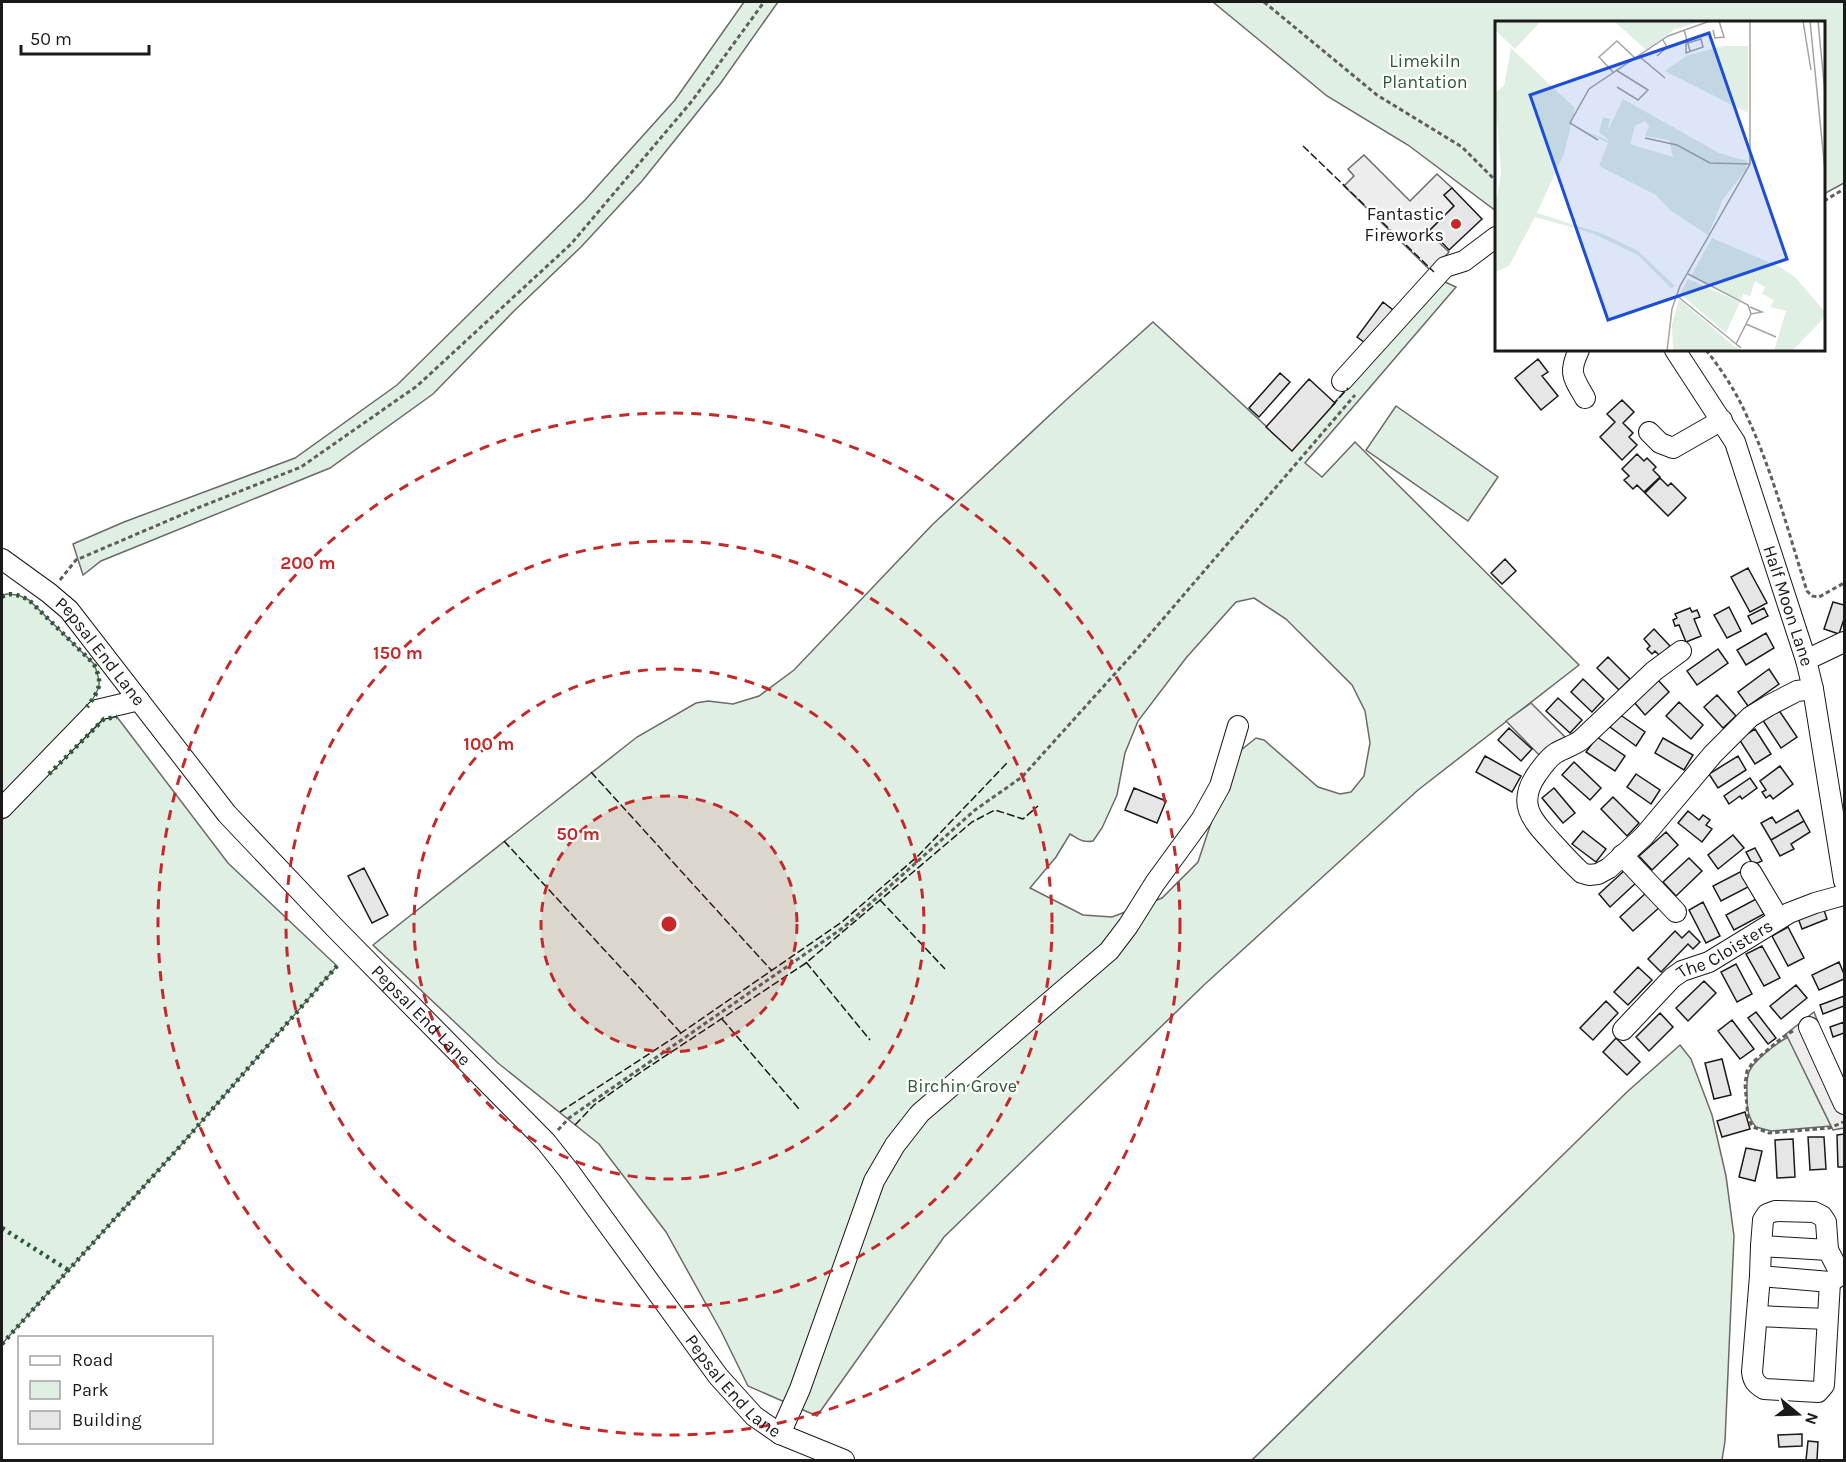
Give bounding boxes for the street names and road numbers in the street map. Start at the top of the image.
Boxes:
street label: Half Moon Lane [1758,542,1818,668]
street label: Pepsal End Lane [51,592,150,710]
street label: The Cloisters [1672,914,1777,983]
street label: Pepsal End Lane [367,960,476,1070]
street label: Pepsal End Lane [680,1330,785,1442]

